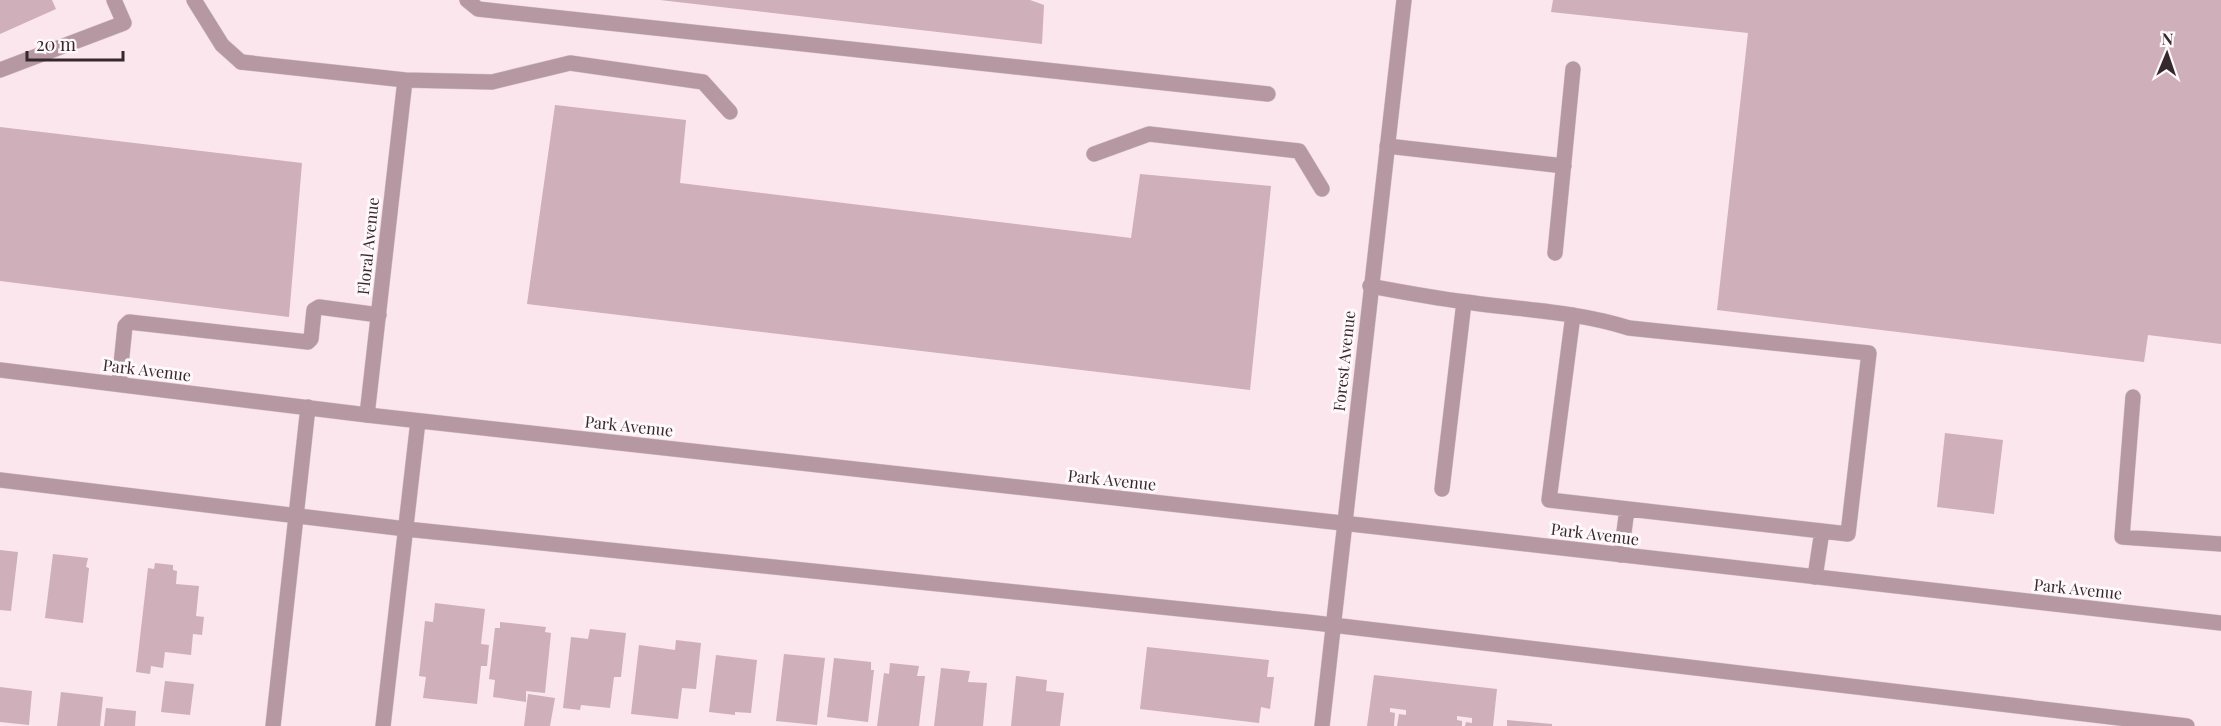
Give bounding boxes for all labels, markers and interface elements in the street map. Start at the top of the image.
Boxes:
scale bar [27,24,123,62]
north arrow [2137,24,2197,84]
text: N [2161,28,2174,49]
text: 20 m [36,32,76,56]
street label: Floral Avenue [352,196,383,296]
street label: Forest Avenue [1328,310,1359,412]
street label: Park Avenue [102,354,192,385]
street label: Park Avenue [584,410,674,441]
street label: Park Avenue [1067,464,1157,495]
street label: Park Avenue [1550,518,1640,549]
street label: Park Avenue [2033,573,2123,604]

